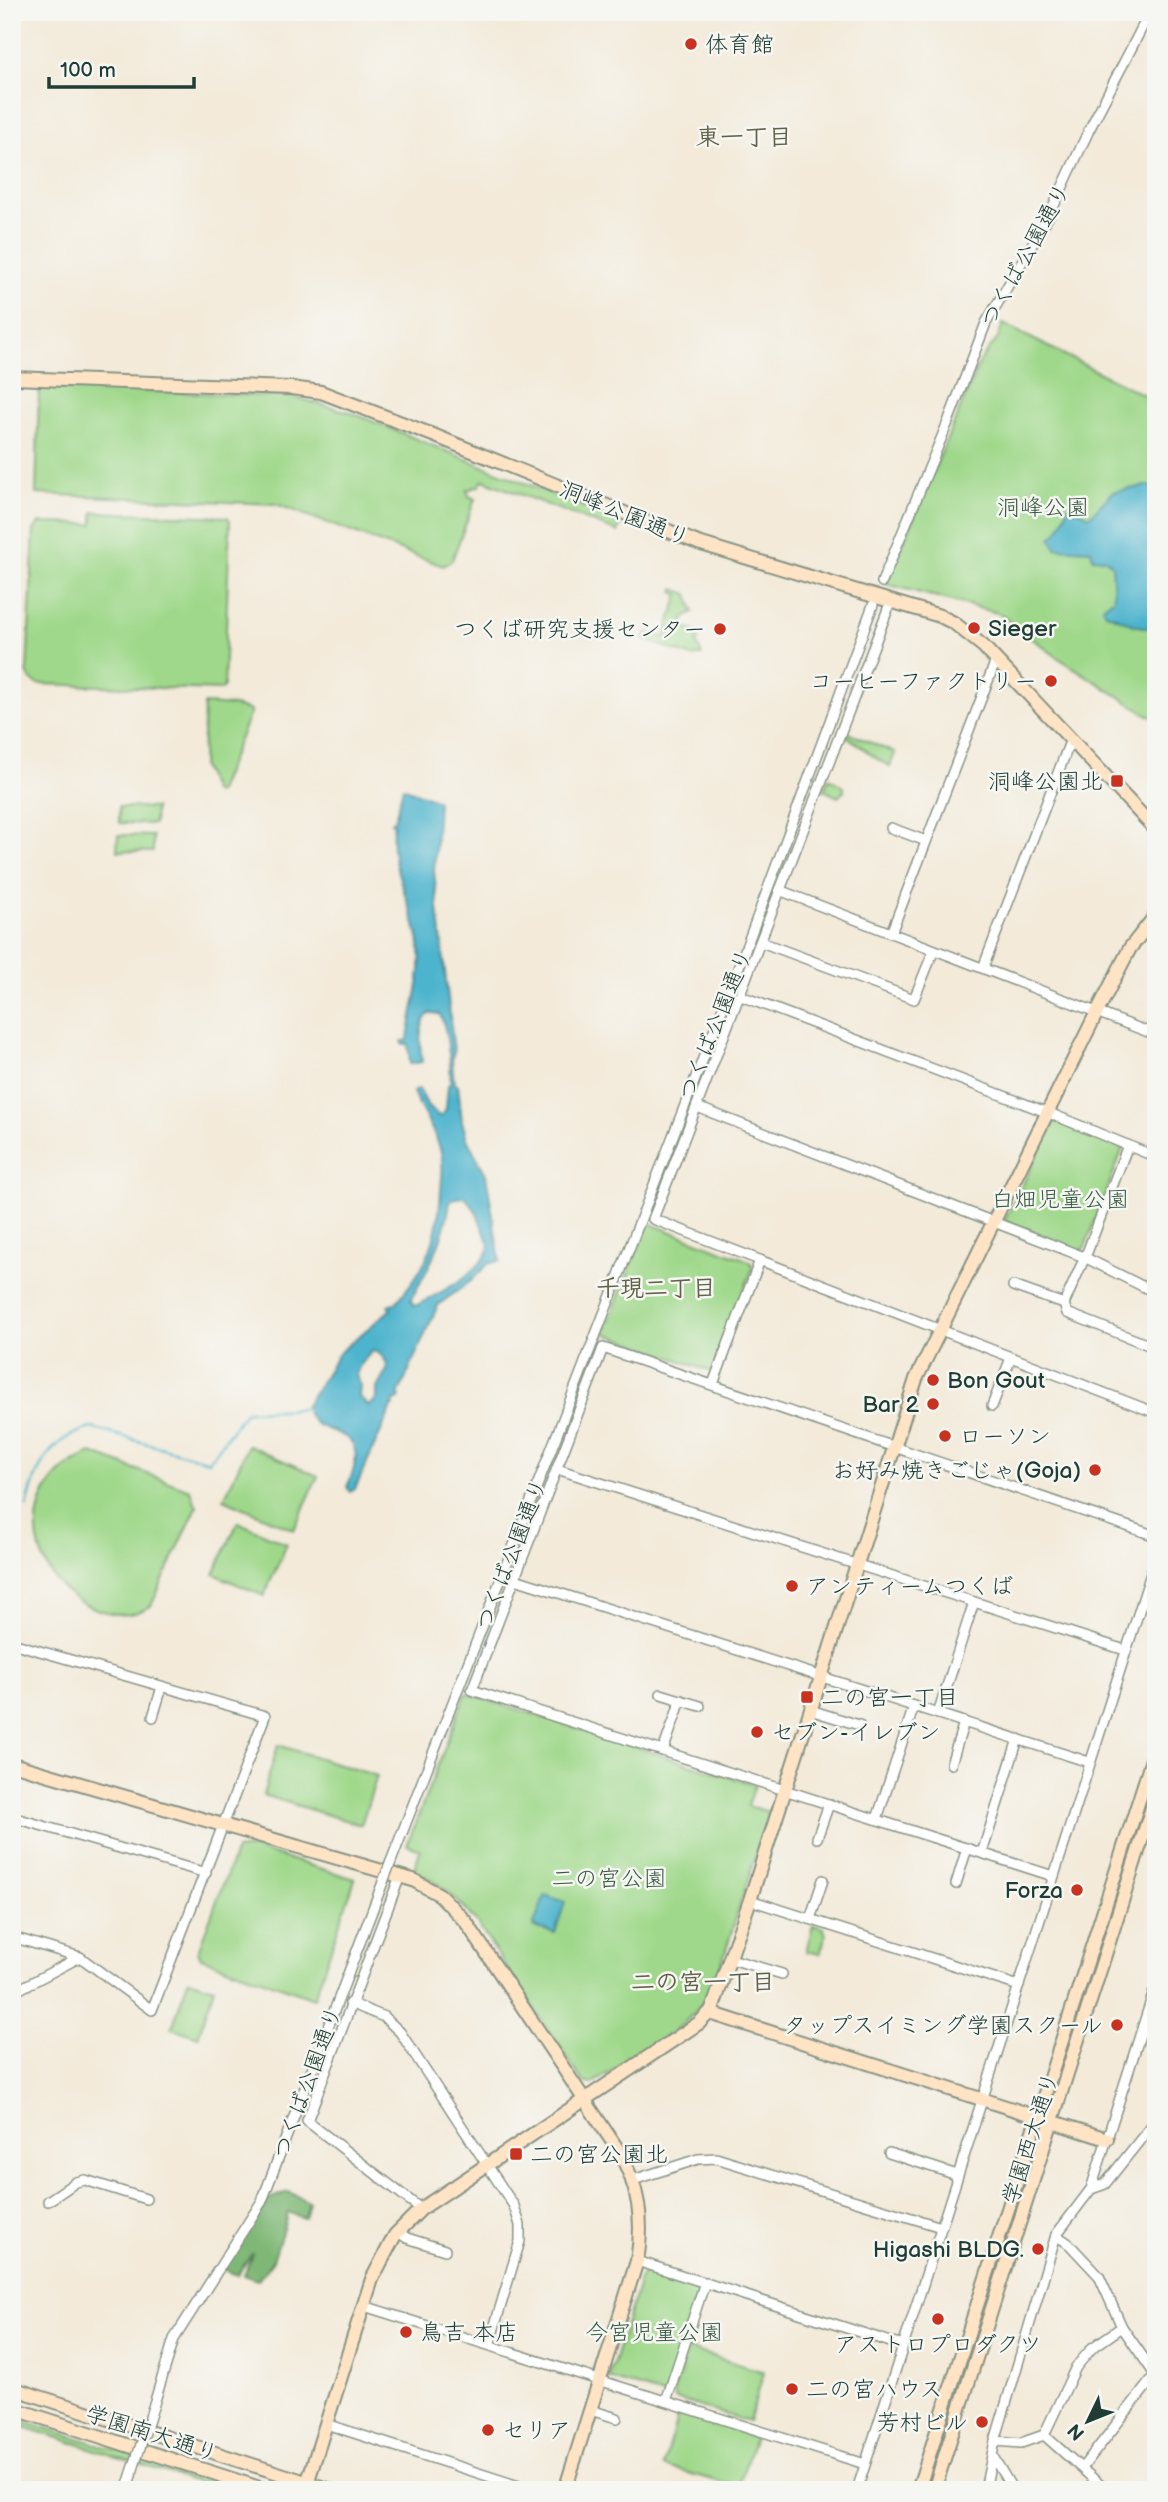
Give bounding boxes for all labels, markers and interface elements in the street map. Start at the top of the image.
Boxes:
place label: 体育館 [705,31,774,59]
marker: 体育館 [683,36,699,52]
scale bar [49,46,194,90]
text: 100 m [60,58,116,83]
district label: 東一丁目 [696,123,792,152]
street label: つくば公園通り [975,178,1077,333]
street label: 洞峰公園通り [555,475,694,553]
park label: 洞峰公園 [997,494,1089,522]
place label: Sieger [988,615,1057,643]
place label: つくば研究支援センター [454,616,706,644]
marker: Sieger [966,620,982,636]
marker: つくば研究支援センター [712,621,728,637]
place label: コーヒーファクトリー [809,668,1037,696]
marker: コーヒーファクトリー [1043,673,1059,689]
place label: 洞峰公園北 [988,768,1103,796]
marker: 洞峰公園北 [1109,773,1125,789]
street label: つくば公園通り [673,944,759,1104]
park label: 白畑児童公園 [991,1186,1129,1214]
district label: 千現二丁目 [596,1274,716,1303]
place label: Bon Gout [947,1367,1045,1395]
marker: Bon Gout [925,1372,941,1388]
place label: Bar 2 [862,1391,919,1419]
marker: Bar 2 [925,1396,941,1412]
place label: ローソン [959,1423,1051,1451]
marker: ローソン [937,1428,953,1444]
place label: お好み焼きごじゃ(Goja) [832,1457,1081,1485]
marker: お好み焼きごじゃ(Goja) [1087,1462,1103,1478]
street label: つくば公園通り [470,1474,554,1635]
place label: アンティームつくば [806,1573,1013,1601]
marker: アンティームつくば [784,1578,800,1594]
place label: 二の宮一丁目 [821,1684,959,1712]
marker: 二の宮一丁目 [799,1689,815,1705]
place label: セブン-イレブン [771,1719,940,1747]
marker: セブン-イレブン [749,1724,765,1740]
park label: 二の宮公園 [552,1865,667,1893]
place label: Forza [1004,1877,1063,1905]
marker: Forza [1069,1882,1085,1898]
district label: 二の宮一丁目 [631,1968,775,1997]
street label: つくば公園通り [267,2002,349,2163]
place label: タップスイミング学園スクール [783,2012,1103,2040]
marker: タップスイミング学園スクール [1109,2017,1125,2033]
street label: 学園西大通り [996,2068,1066,2208]
place label: 二の宮公園北 [530,2141,668,2169]
marker: 二の宮公園北 [508,2146,524,2162]
place label: Higashi BLDG. [873,2236,1024,2264]
marker: Higashi BLDG. [1030,2241,1046,2257]
marker: アストロプロダクツ [930,2311,946,2327]
place label: 鳥吉 本店 [420,2319,518,2347]
park label: 今宮児童公園 [585,2319,723,2347]
marker: 鳥吉 本店 [398,2324,414,2340]
place label: アストロプロダクツ [834,2331,1042,2359]
place label: 二の宮ハウス [806,2376,943,2404]
marker: 二の宮ハウス [784,2381,800,2397]
north arrow [1052,2386,1122,2456]
street label: 学園南大通り [82,2399,222,2469]
place label: 芳村ビル [876,2409,968,2437]
marker: 芳村ビル [974,2414,990,2430]
place label: セリア [502,2417,571,2445]
text: N [1063,2419,1090,2445]
marker: セリア [480,2422,496,2438]

